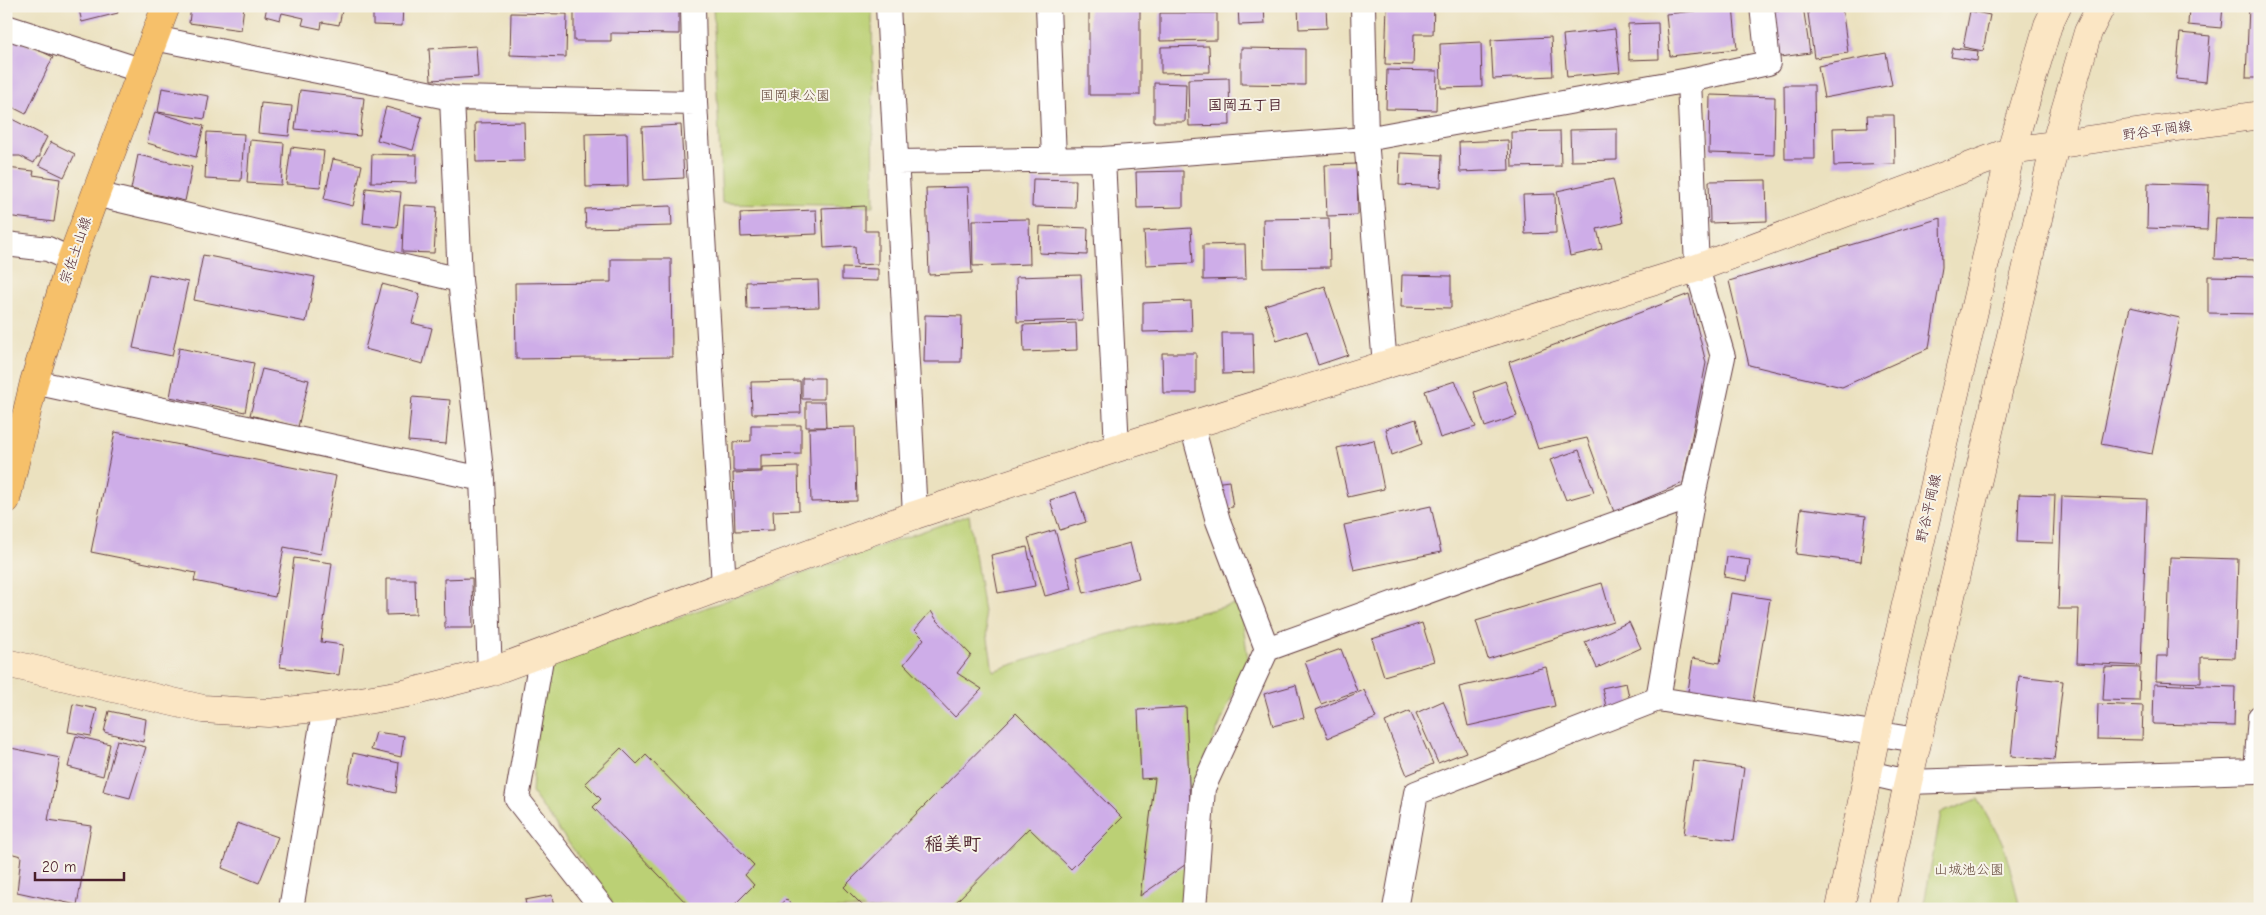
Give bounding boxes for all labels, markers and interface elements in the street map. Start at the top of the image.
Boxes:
park label: 国岡東公園 [760,87,830,104]
district label: 国岡五丁目 [1207,96,1283,114]
street label: 野谷平岡線 [2121,117,2193,144]
street label: 宗佐土山線 [56,214,95,286]
street label: 野谷平岡線 [1912,472,1945,544]
district label: 稲美町 [924,833,982,855]
scale bar [35,850,124,882]
text: 20 m [42,858,76,876]
park label: 山城池公園 [1934,861,2004,878]

